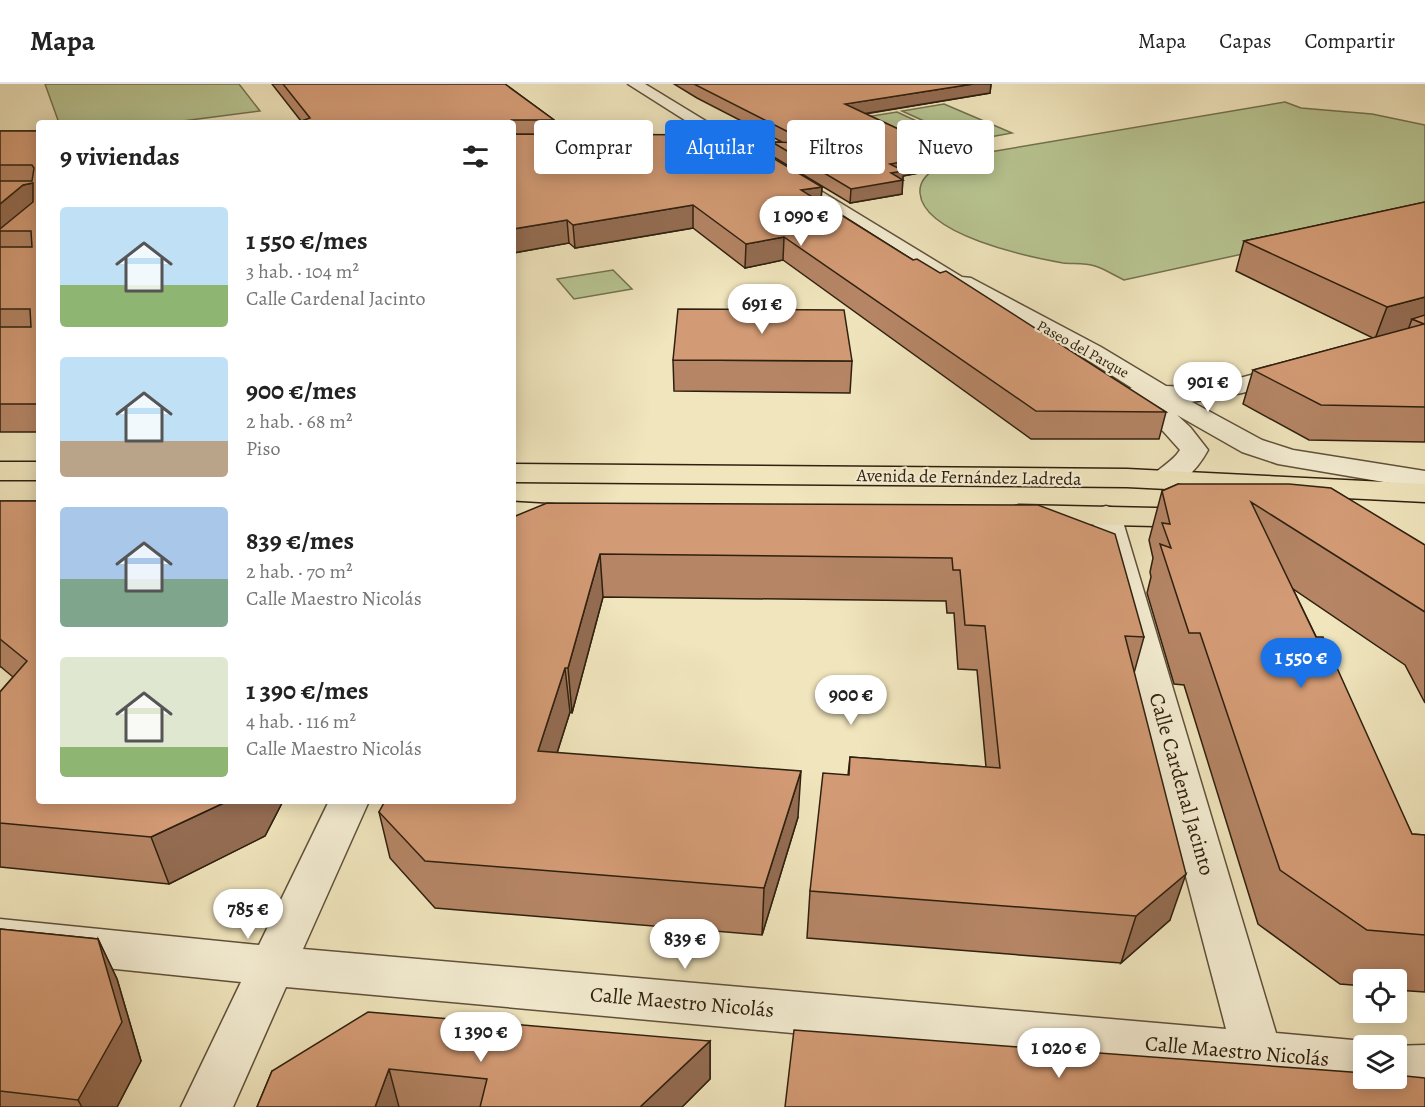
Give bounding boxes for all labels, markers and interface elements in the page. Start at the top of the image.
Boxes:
text: Mapa [30,22,95,60]
text: Mapa [1138,27,1186,55]
text: Capas [1219,27,1272,55]
text: Compartir [1305,27,1395,55]
chip: Comprar [534,120,653,174]
chip: Alquilar [665,120,775,174]
chip: Filtros [787,120,885,174]
chip: Nuevo [897,120,994,174]
text: 9 viviendas [60,139,180,174]
icon: filters [459,140,492,173]
pin: 1 090 € [746,196,856,247]
text: 1 090 € [774,202,828,229]
text: 1 550 €/mes [246,223,368,258]
icon: home [108,231,180,303]
text: 3 hab. · 104 m² [246,258,359,285]
pin: 691 € [720,284,804,335]
text: Calle Cardenal Jacinto [246,285,426,312]
text: 691 € [742,290,782,317]
street label: Paseo del Parque [1033,315,1133,383]
pin: 901 € [1166,362,1250,413]
text: 901 € [1187,368,1229,395]
text: 900 €/mes [246,373,357,408]
icon: home [108,381,180,453]
text: 2 hab. · 68 m² [246,408,353,435]
text: Piso [246,435,280,462]
street label: Avenida de Fernández Ladreda [855,463,1082,491]
text: 839 €/mes [246,523,354,558]
icon: home [108,531,180,603]
text: 2 hab. · 70 m² [246,558,353,585]
text: Calle Maestro Nicolás [246,585,422,612]
pin: 1 550 € [1246,638,1356,689]
text: 1 550 € [1275,644,1327,671]
text: 1 390 €/mes [246,673,369,708]
pin: 900 € [809,675,893,726]
icon: home [108,681,180,753]
text: 900 € [829,681,873,708]
street label: Calle Cardenal Jacinto [1143,690,1221,878]
text: 4 hab. · 116 m² [246,708,356,735]
text: Calle Maestro Nicolás [246,735,422,762]
pin: 785 € [206,889,290,940]
text: 785 € [227,895,269,922]
pin: 839 € [643,919,727,970]
text: 839 € [664,925,706,952]
map controls [1353,969,1407,1089]
button: locate [1353,969,1407,1023]
street label: Calle Maestro Nicolás [589,980,775,1024]
pin: 1 390 € [426,1012,536,1063]
text: 1 390 € [454,1018,508,1045]
pin: 1 020 € [1004,1028,1114,1079]
street label: Calle Maestro Nicolás [1144,1029,1330,1073]
text: 1 020 € [1031,1034,1087,1061]
button: layers [1353,1035,1407,1089]

